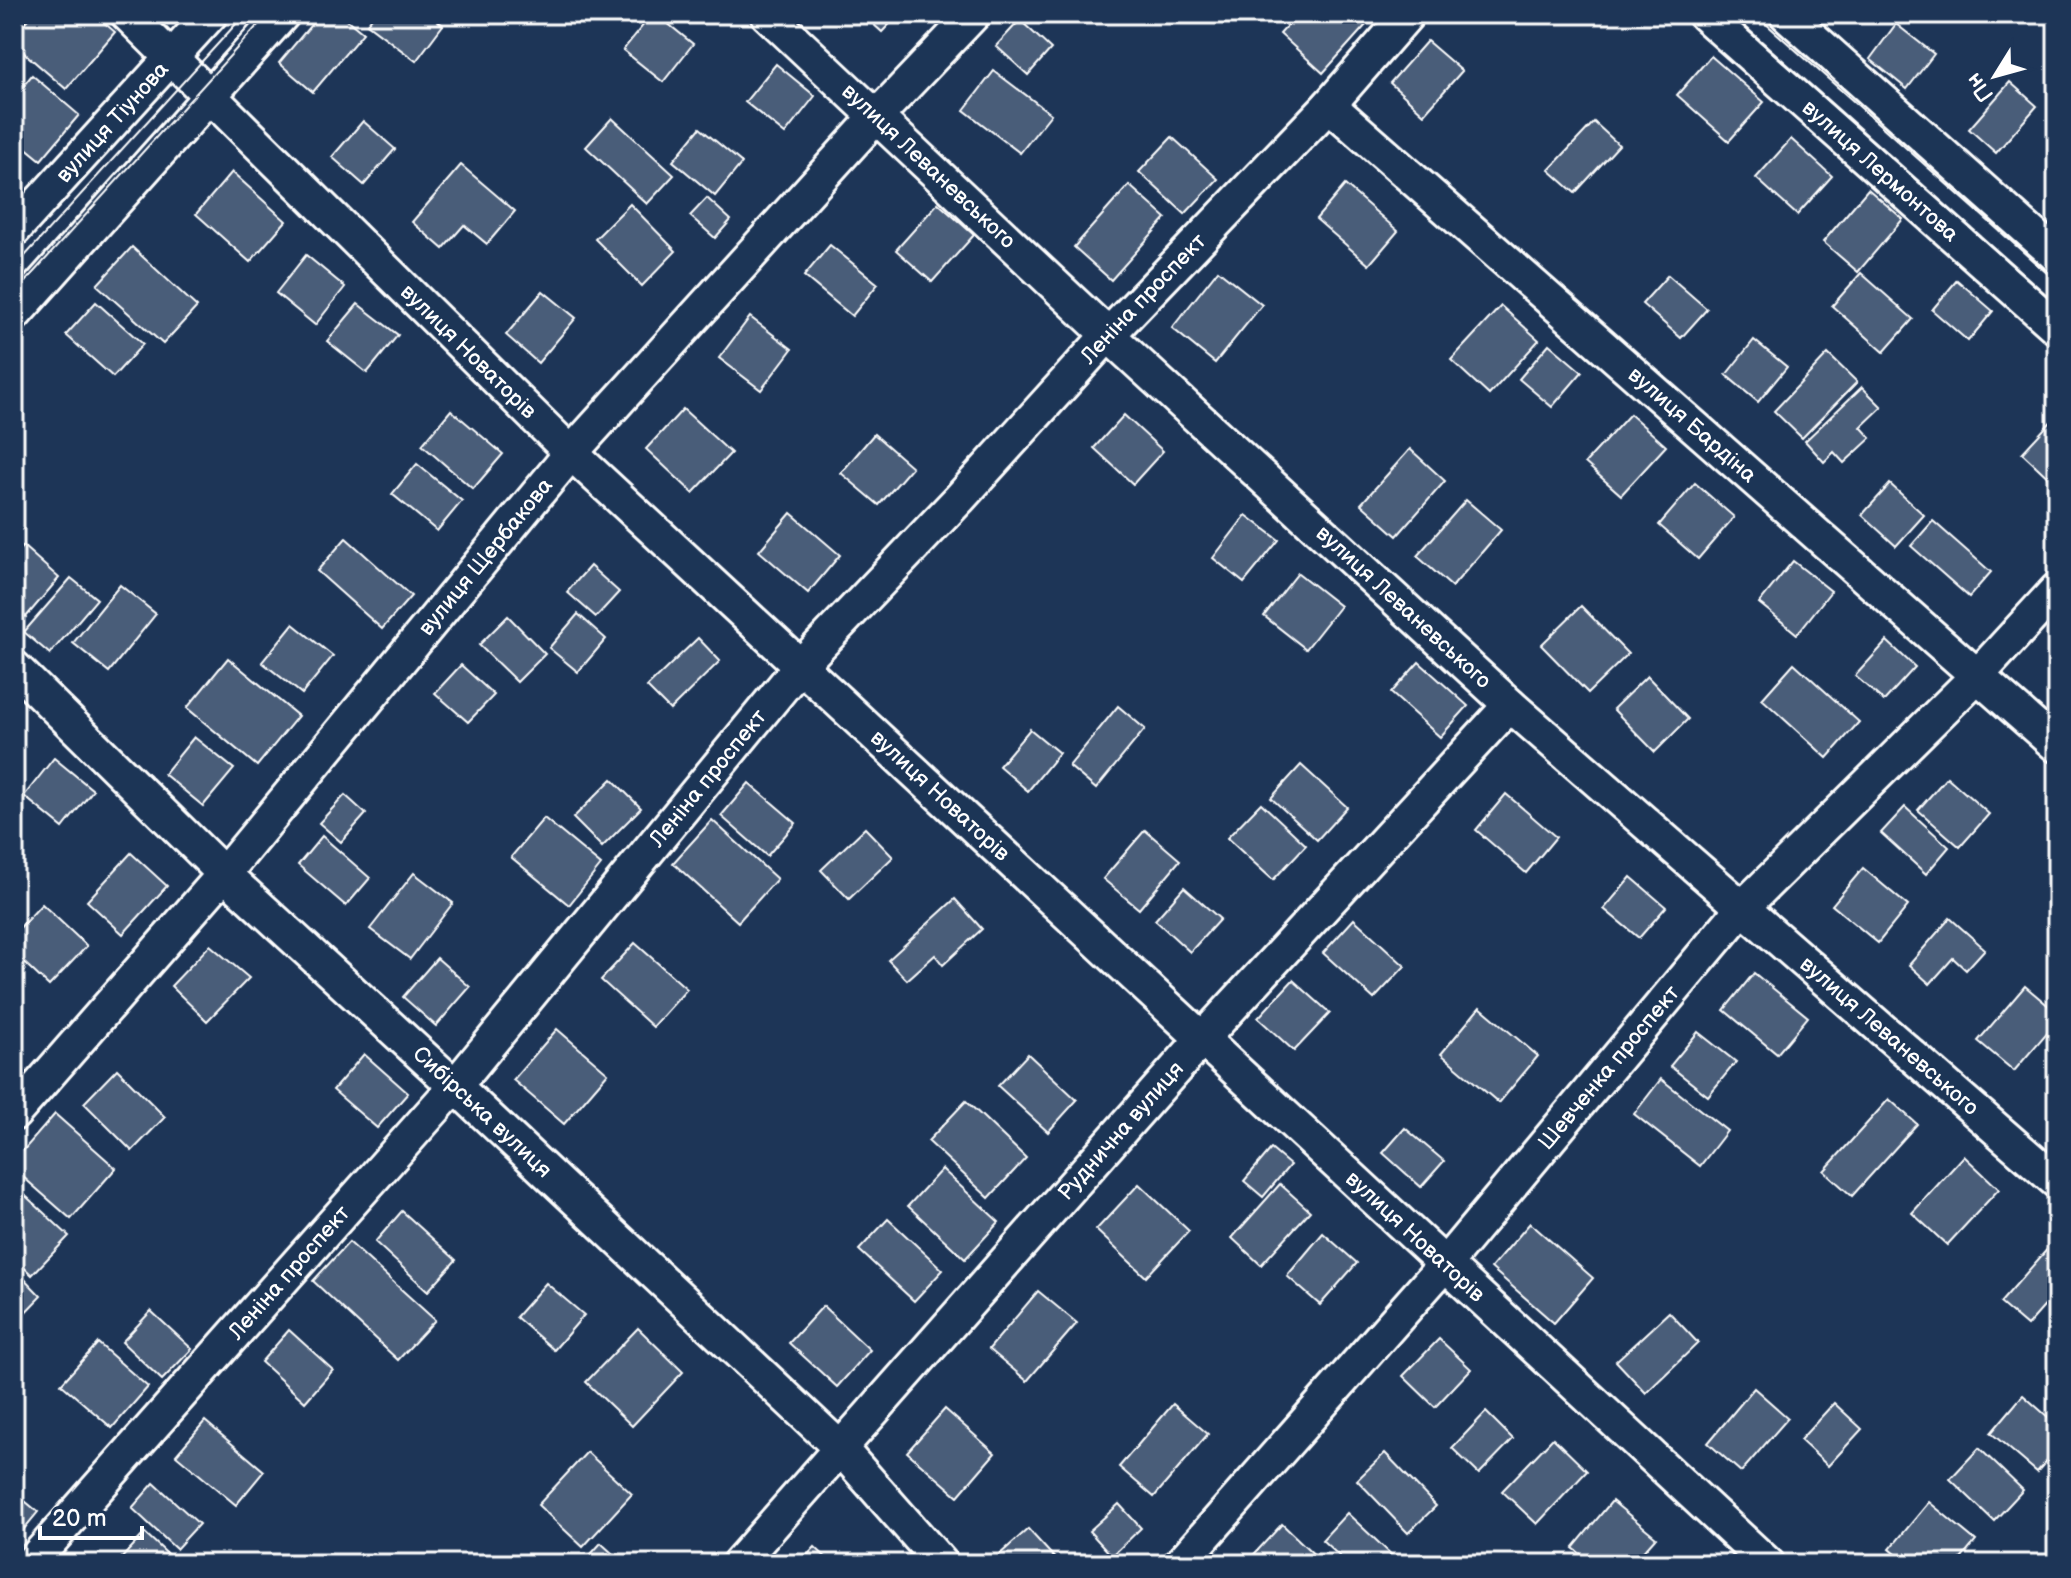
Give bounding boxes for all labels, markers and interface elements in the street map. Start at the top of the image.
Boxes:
north arrow [1955,36,2035,116]
street label: вулиця Тіунова [50,56,174,188]
text: Пн [1961,67,2000,107]
street label: вулиця Леваневського [836,78,1021,254]
street label: вулиця Лермонтова [1796,94,1964,248]
street label: Леніна проспект [1074,227,1212,370]
street label: вулиця Новаторів [395,278,542,425]
street label: вулиця Бардіна [1623,361,1762,488]
street label: вулиця Щербакова [413,472,558,641]
street label: вулиця Леваневського [1310,520,1497,694]
street label: Леніна проспект [643,703,773,853]
street label: вулиця Новаторів [865,724,1016,867]
street label: вулиця Леваневського [1794,950,1984,1121]
street label: Шевченка проспект [1533,979,1686,1155]
street label: Сибірська вулиця [407,1040,557,1183]
street label: Руднична вулиця [1052,1056,1189,1206]
street label: вулиця Новаторів [1340,1165,1491,1308]
street label: Леніна проспект [222,1199,356,1346]
scale bar [40,1490,142,1540]
text: 20 m [52,1504,107,1533]

